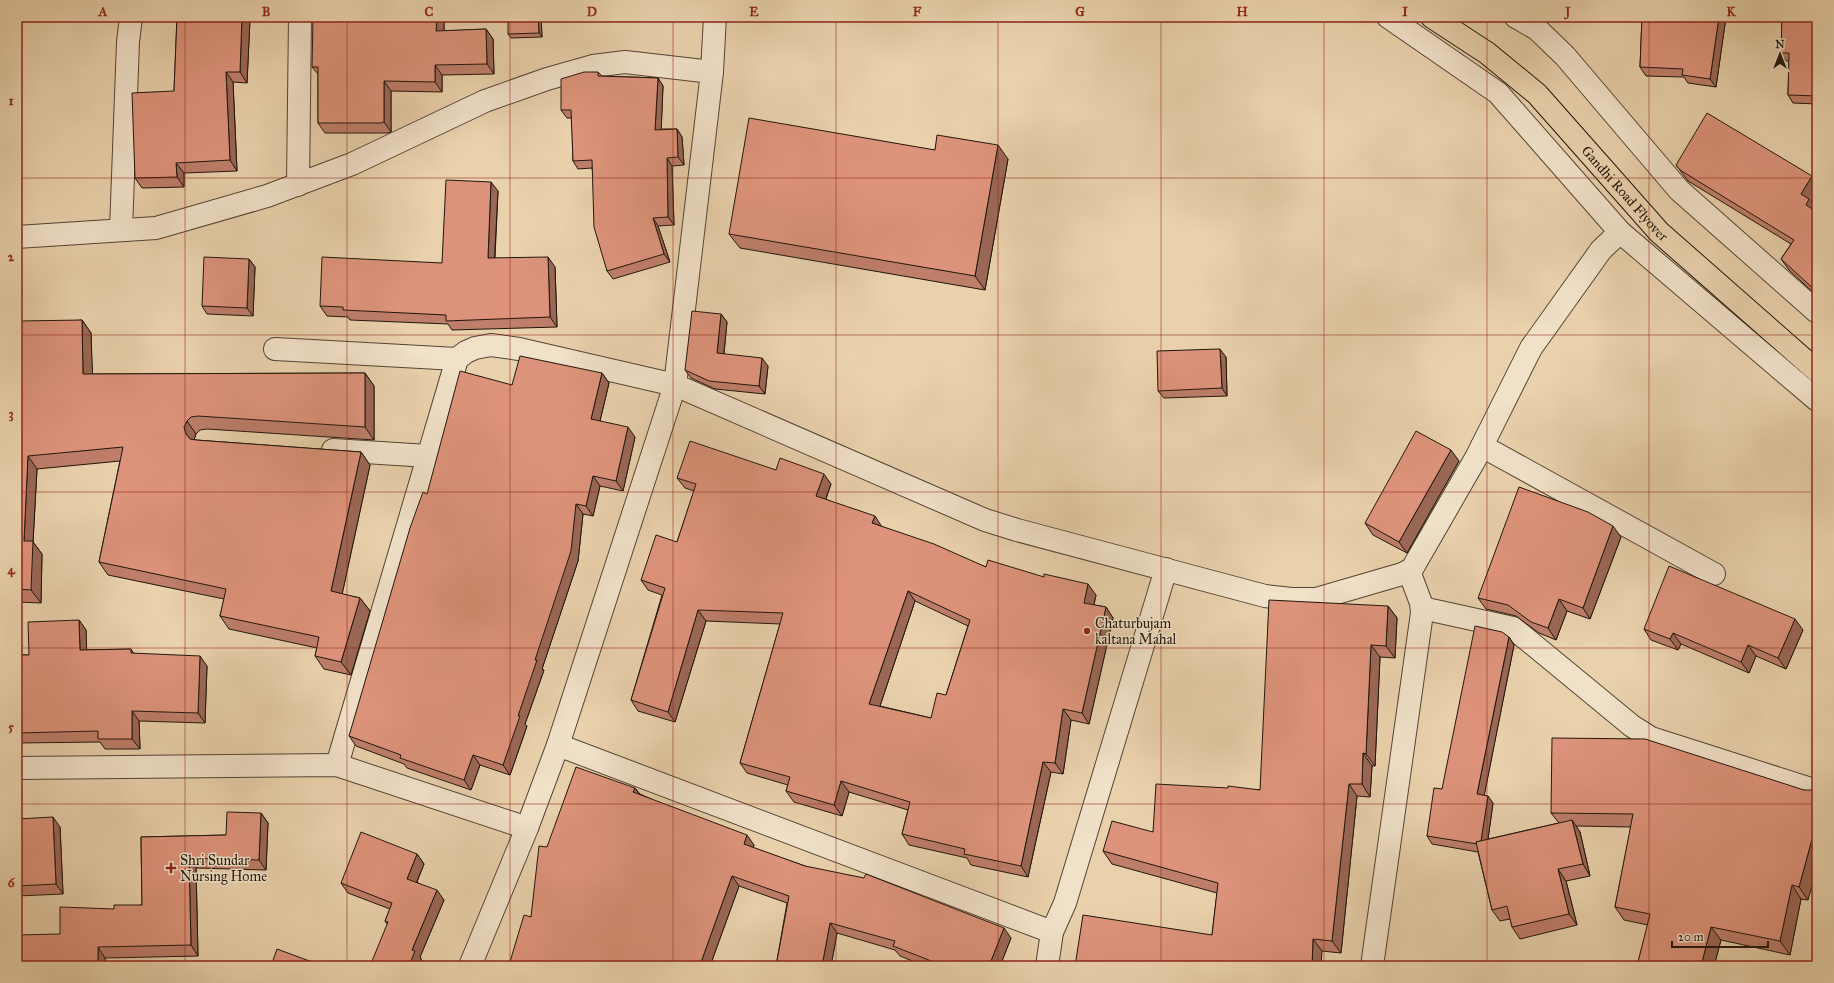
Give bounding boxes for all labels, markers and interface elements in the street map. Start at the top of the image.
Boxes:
text: A [98,4,108,20]
text: B [262,4,271,20]
text: C [425,4,434,20]
text: D [587,4,597,20]
text: E [749,4,759,20]
text: F [913,4,922,20]
text: G [1075,4,1085,20]
text: H [1236,4,1248,20]
text: I [1402,4,1408,20]
text: J [1563,4,1571,20]
text: K [1726,4,1736,20]
north arrow [1760,34,1800,74]
text: N [1775,38,1785,51]
text: 1 [8,93,14,109]
street label: Gandhi Road Flyover [1578,142,1672,245]
text: 2 [8,249,15,265]
text: 3 [8,406,14,422]
text: 4 [7,562,15,578]
place label: Chaturbujam kaltana Mahal [1095,615,1177,648]
marker: Chaturbujam kaltana Mahal [1082,626,1092,636]
text: 5 [8,719,15,735]
place label: Shri Sundar Nursing Home [180,852,267,885]
marker: Shri Sundar Nursing Home [165,862,177,874]
text: 6 [8,875,16,891]
scale bar [1672,923,1768,949]
text: 20 m [1678,930,1704,944]

